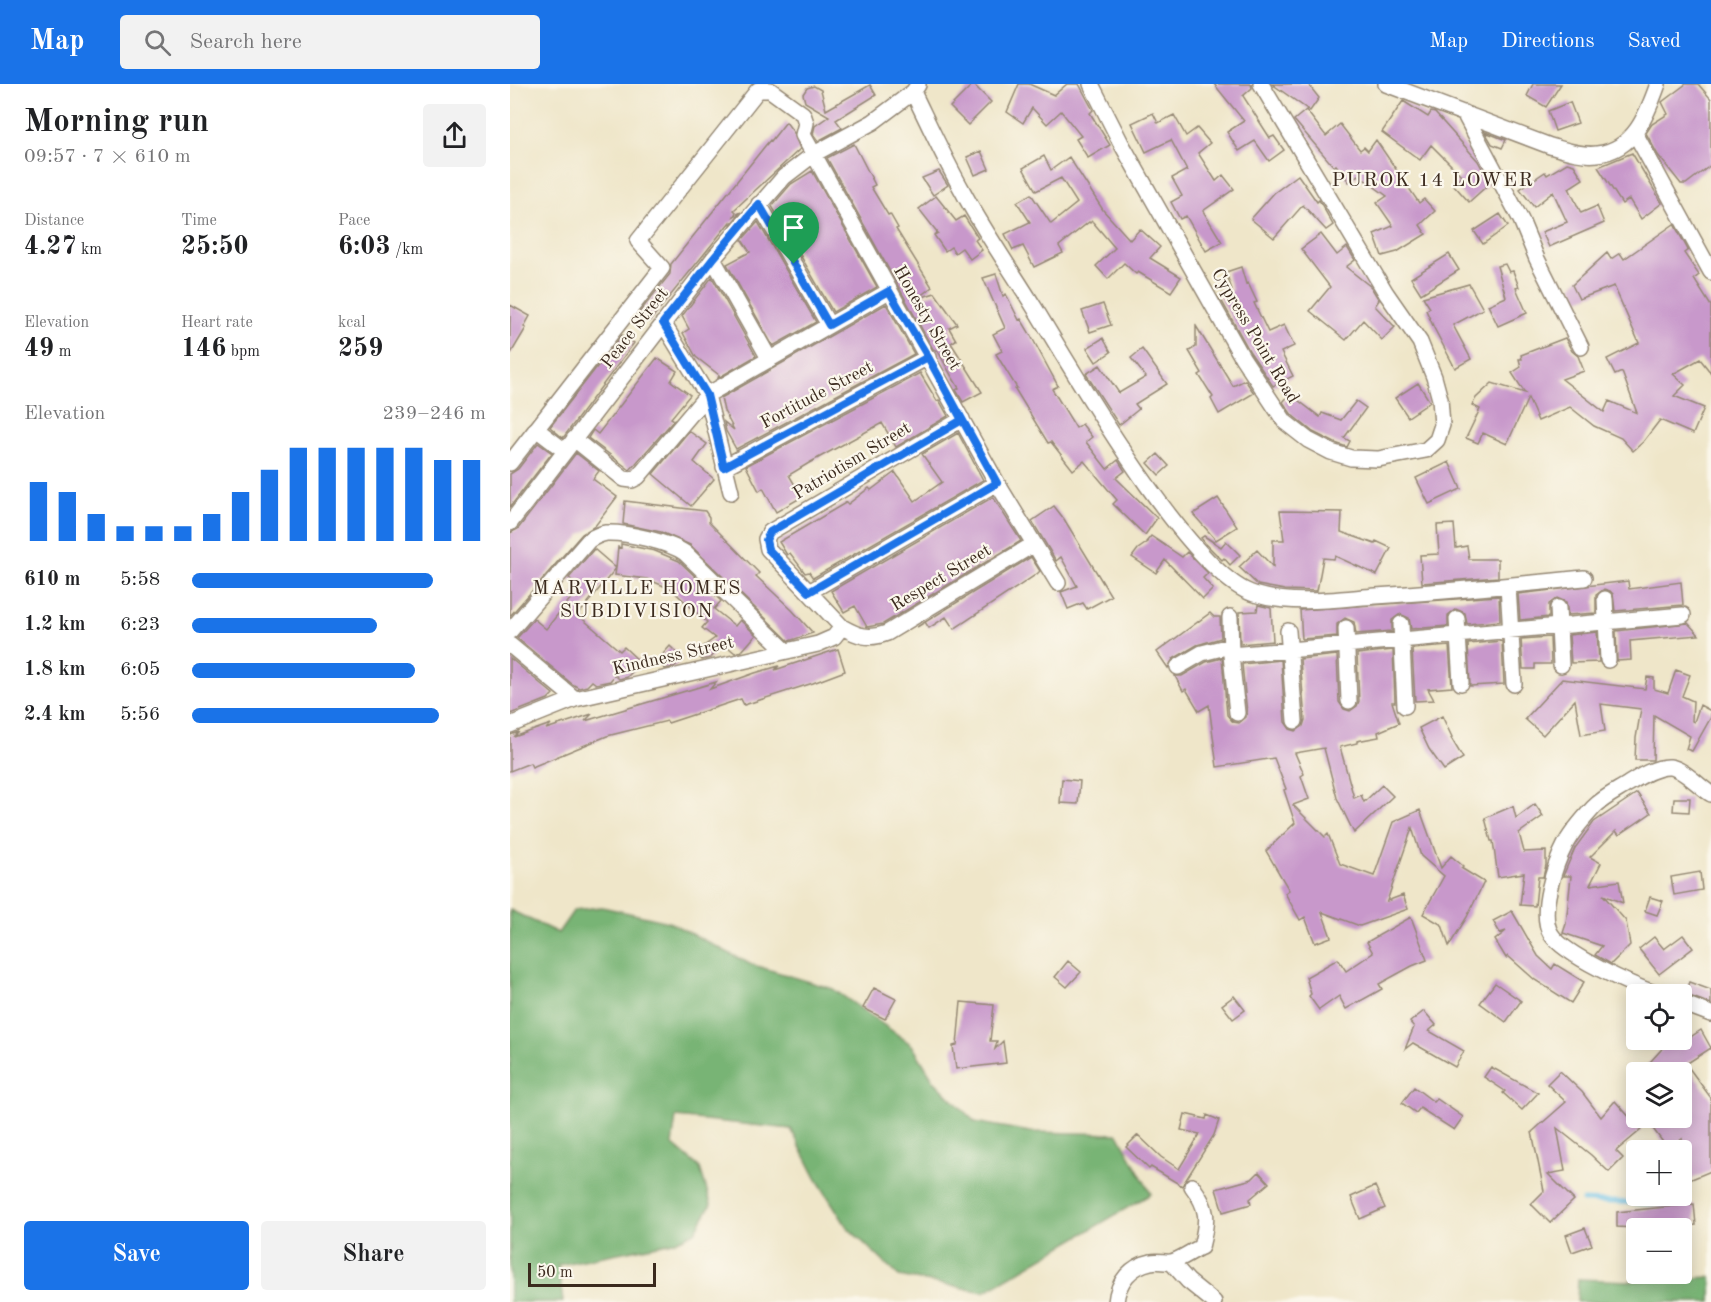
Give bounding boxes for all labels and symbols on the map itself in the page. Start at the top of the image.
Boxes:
district label: PUROK 14 LOWER [1332,171,1534,191]
pin [768,202,819,264]
street label: Honesty Street [890,263,964,373]
street label: Cypress Point Road [1208,266,1302,406]
street label: Peace Street [598,284,672,372]
street label: Fortitude Street [758,358,876,432]
street label: Patriotism Street [790,419,914,503]
street label: Respect Street [888,541,994,615]
district label: MARVILLE HOMES SUBDIVISION [532,579,742,622]
street label: Kindness Street [611,633,735,679]
scale bar [528,1260,656,1288]

